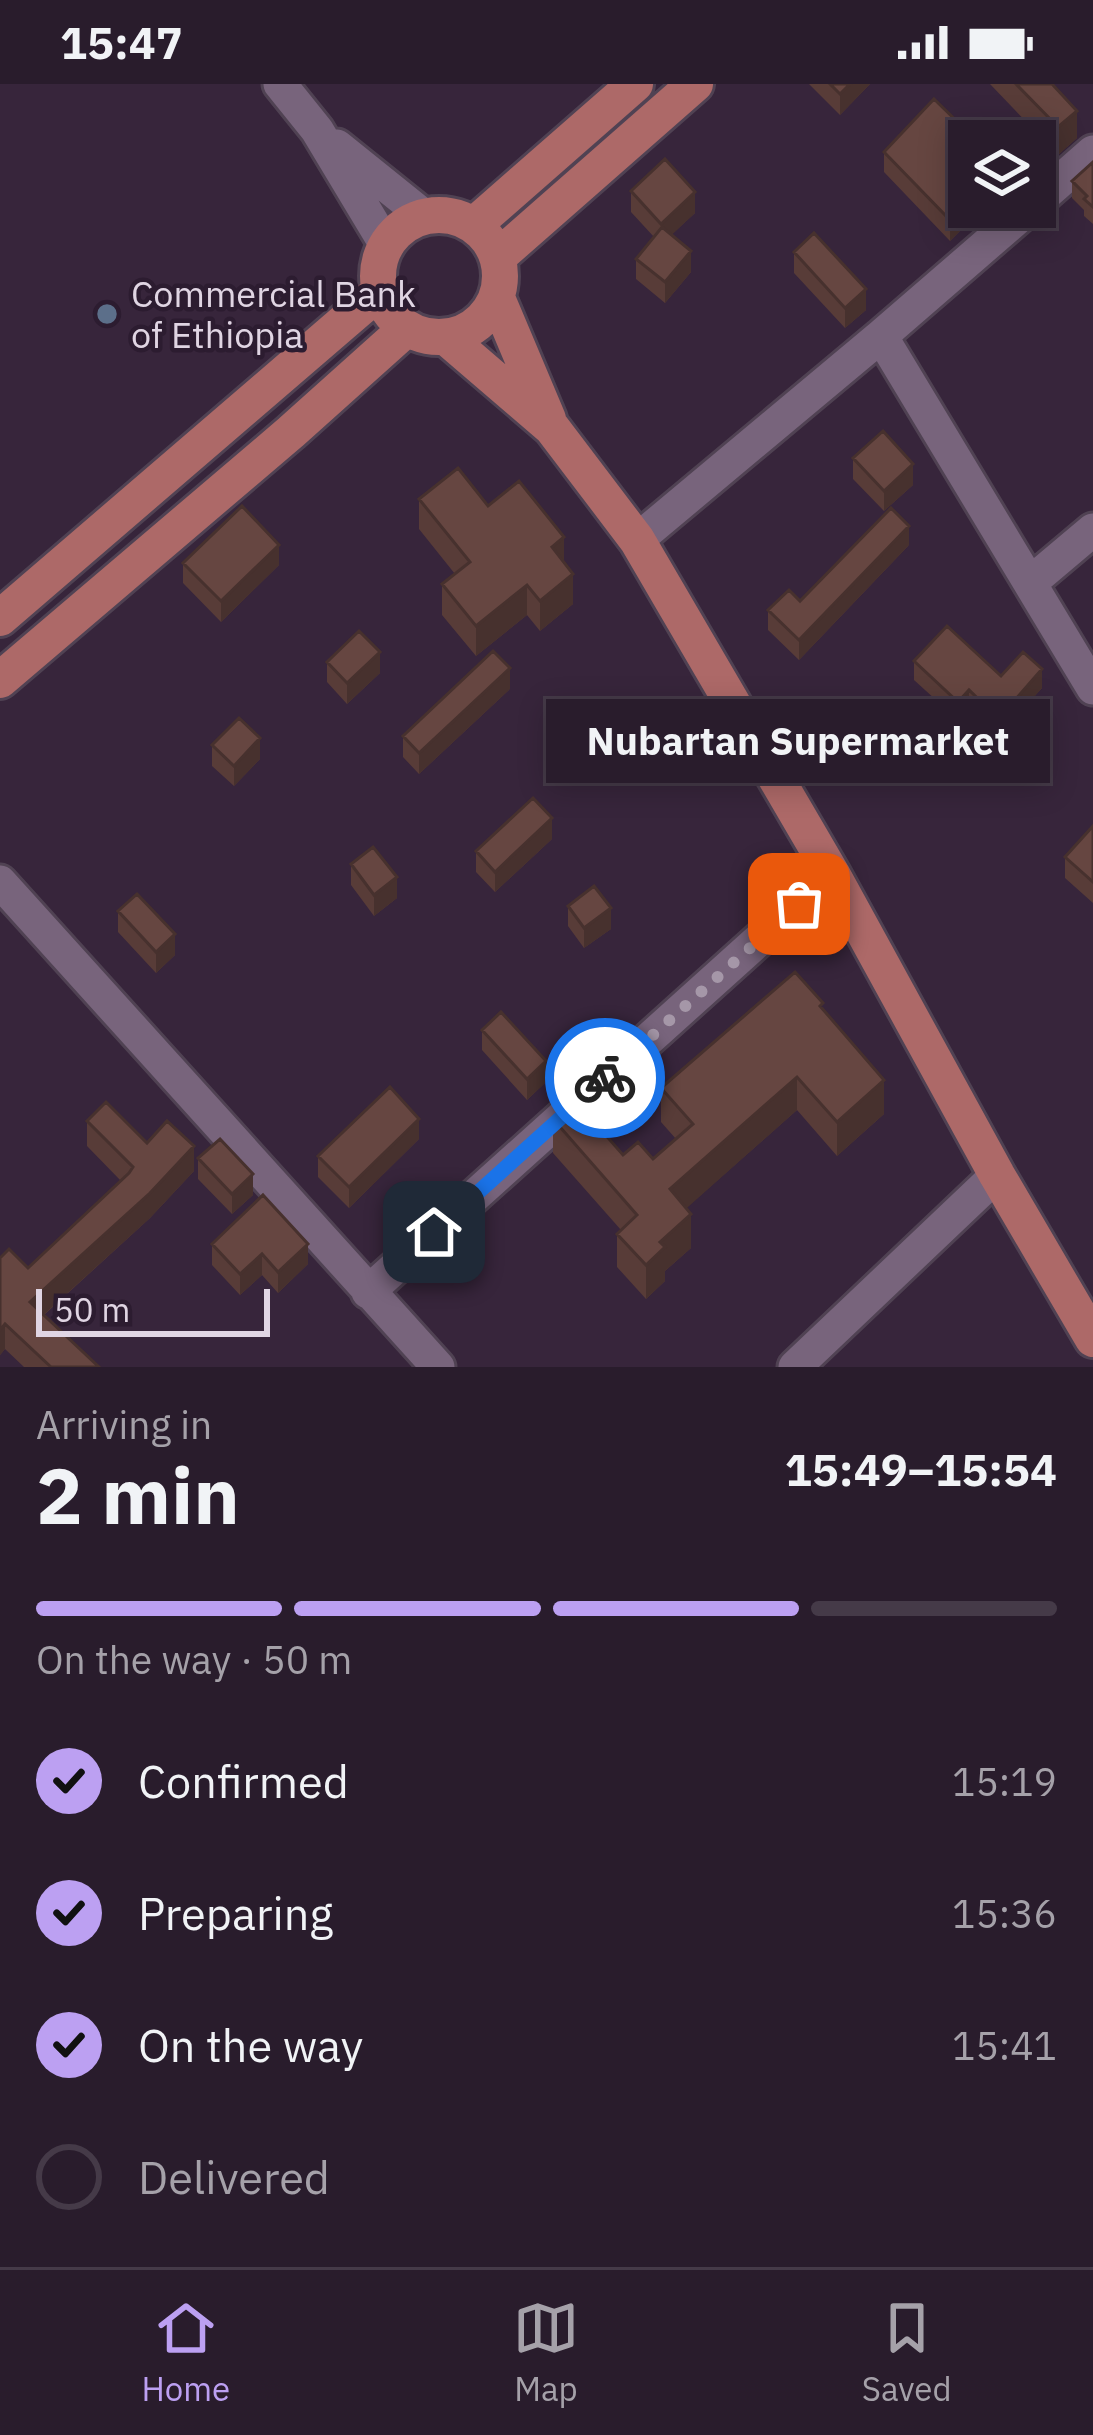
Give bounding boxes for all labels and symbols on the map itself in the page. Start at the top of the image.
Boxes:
place label: Commercial Bank of Ethiopia [131,270,416,358]
marker: Commercial Bank of Ethiopia [94,301,120,327]
callout: Nubartan Supermarket [547,700,1051,784]
pin [748,853,850,955]
courier [545,1018,665,1138]
pin [383,1181,485,1283]
scale bar [36,1283,270,1336]

